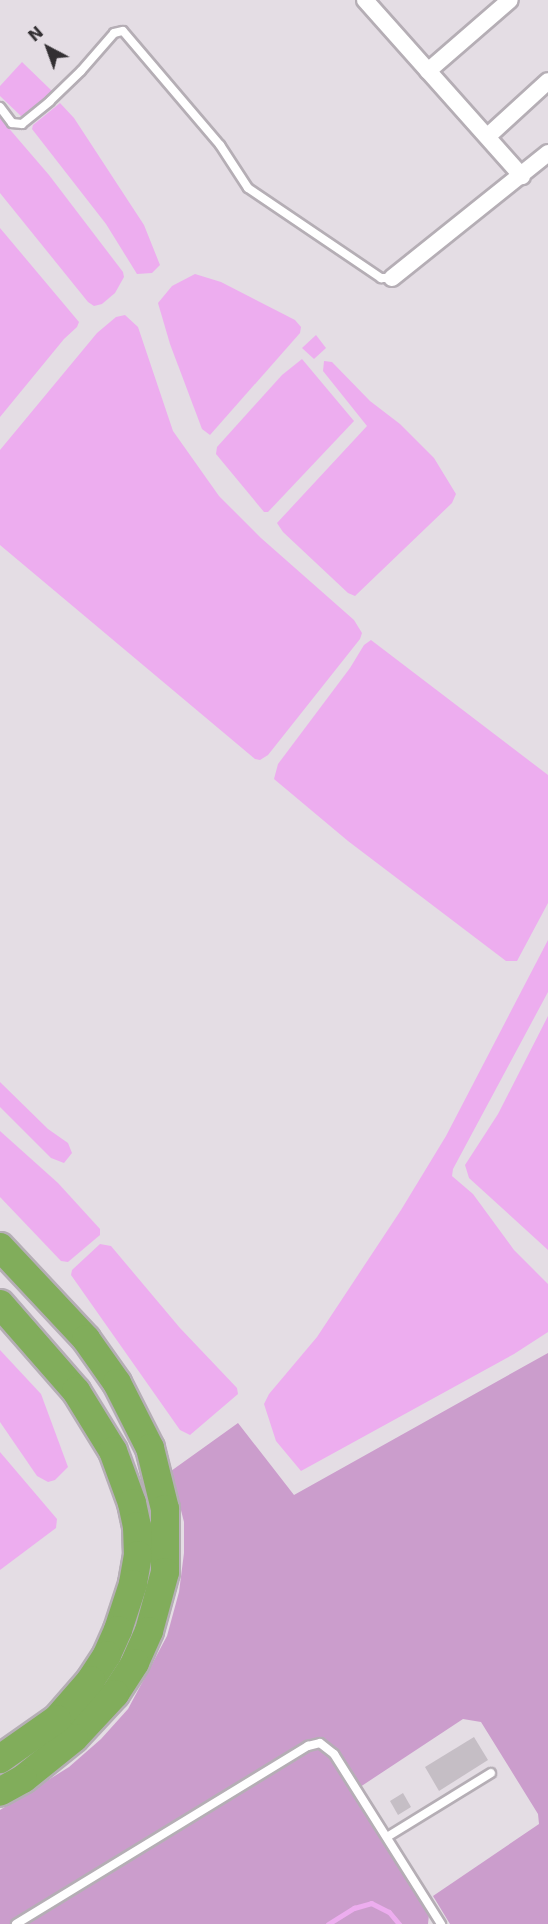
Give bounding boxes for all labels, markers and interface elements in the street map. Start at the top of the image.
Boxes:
north arrow [18,18,78,78]
text: N [25,22,47,46]

